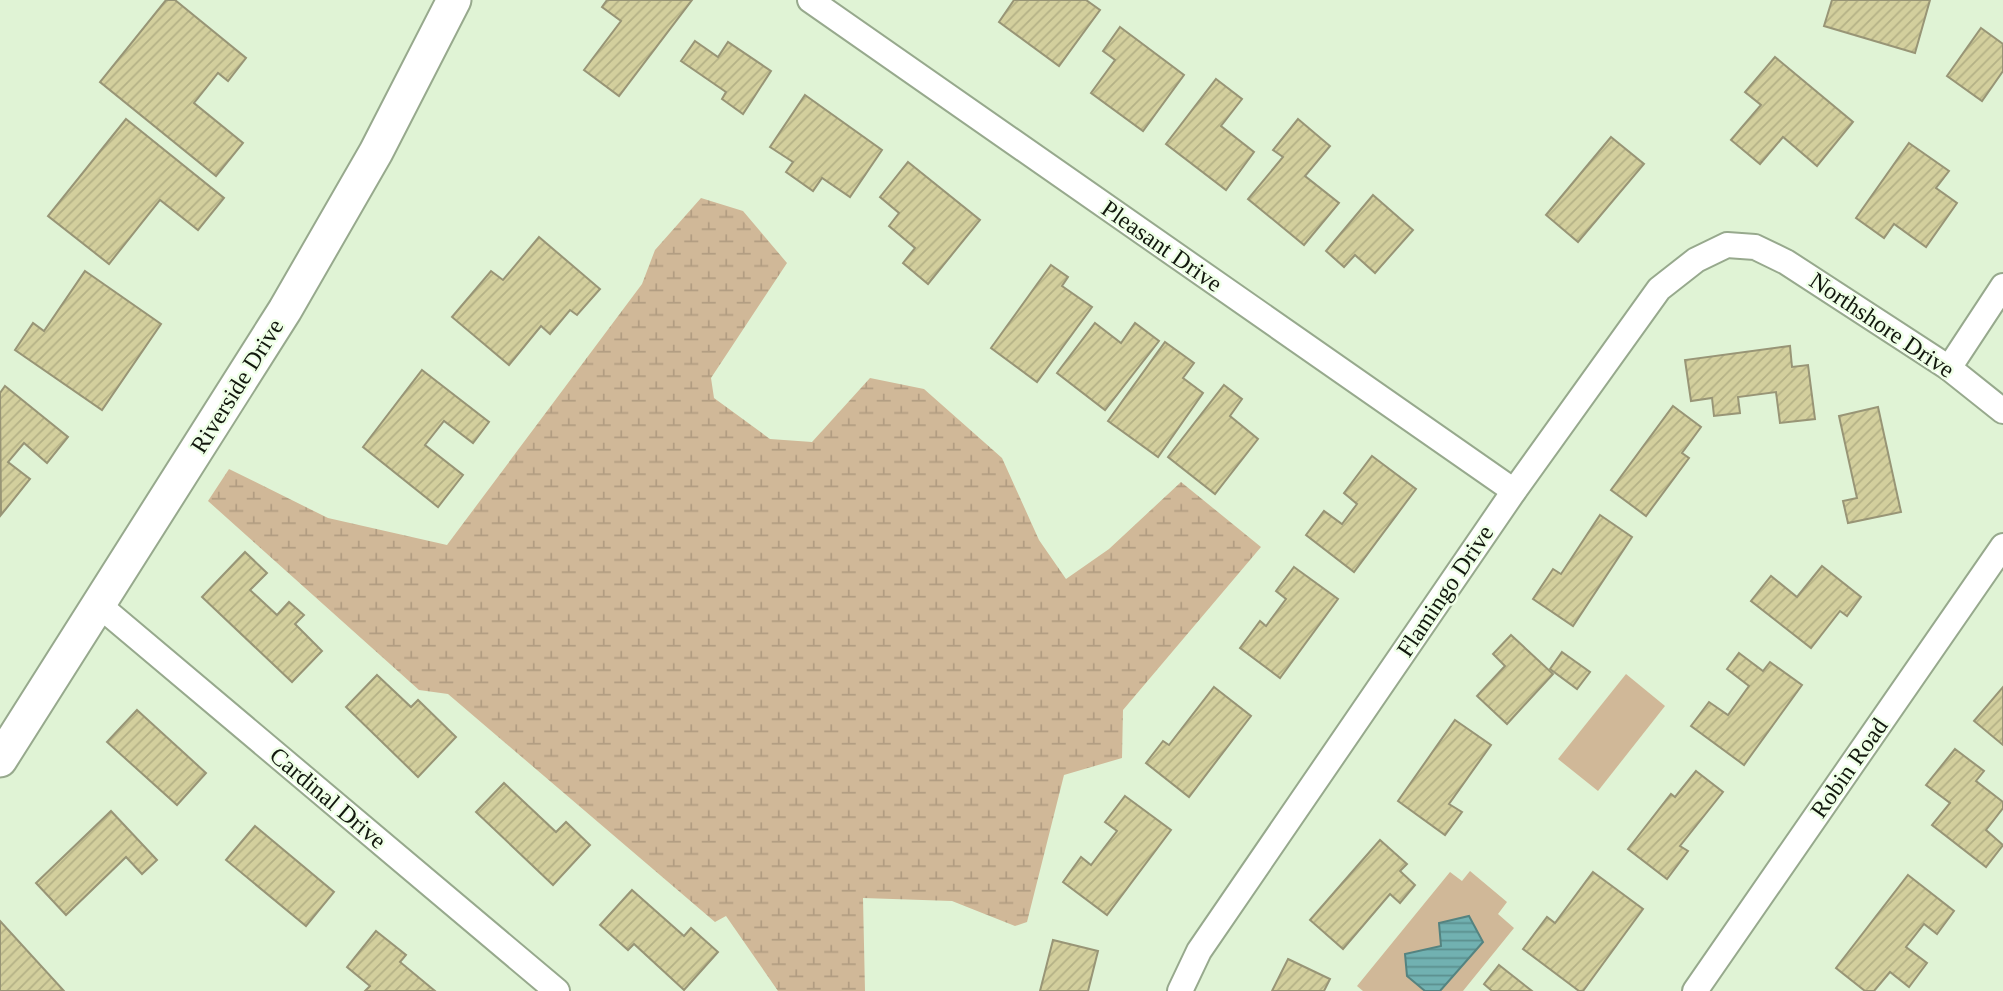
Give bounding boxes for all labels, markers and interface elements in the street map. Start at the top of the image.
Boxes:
street label: Pleasant Drive [1097,195,1227,297]
street label: Northshore Drive [1805,267,1959,383]
street label: Riverside Drive [186,314,288,458]
street label: Flamingo Drive [1392,520,1498,662]
street label: Robin Road [1805,713,1893,823]
street label: Cardinal Drive [265,742,391,854]

